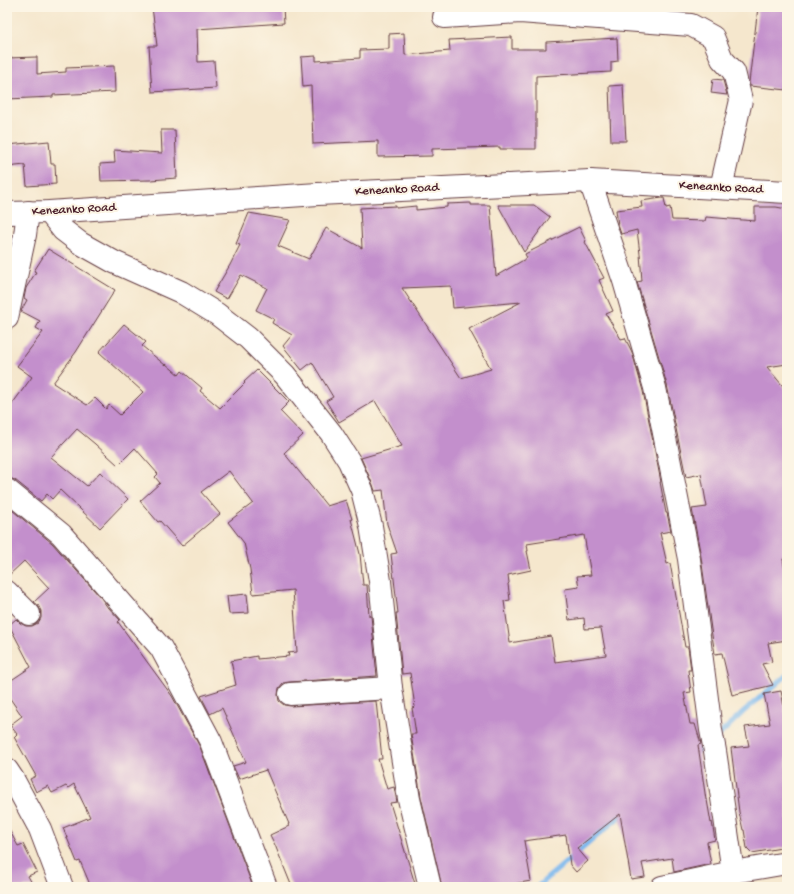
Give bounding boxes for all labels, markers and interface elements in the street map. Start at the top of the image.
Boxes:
street label: Keneanko Road [679,178,765,198]
street label: Keneanko Road [355,180,441,200]
street label: Keneanko Road [32,200,118,220]

